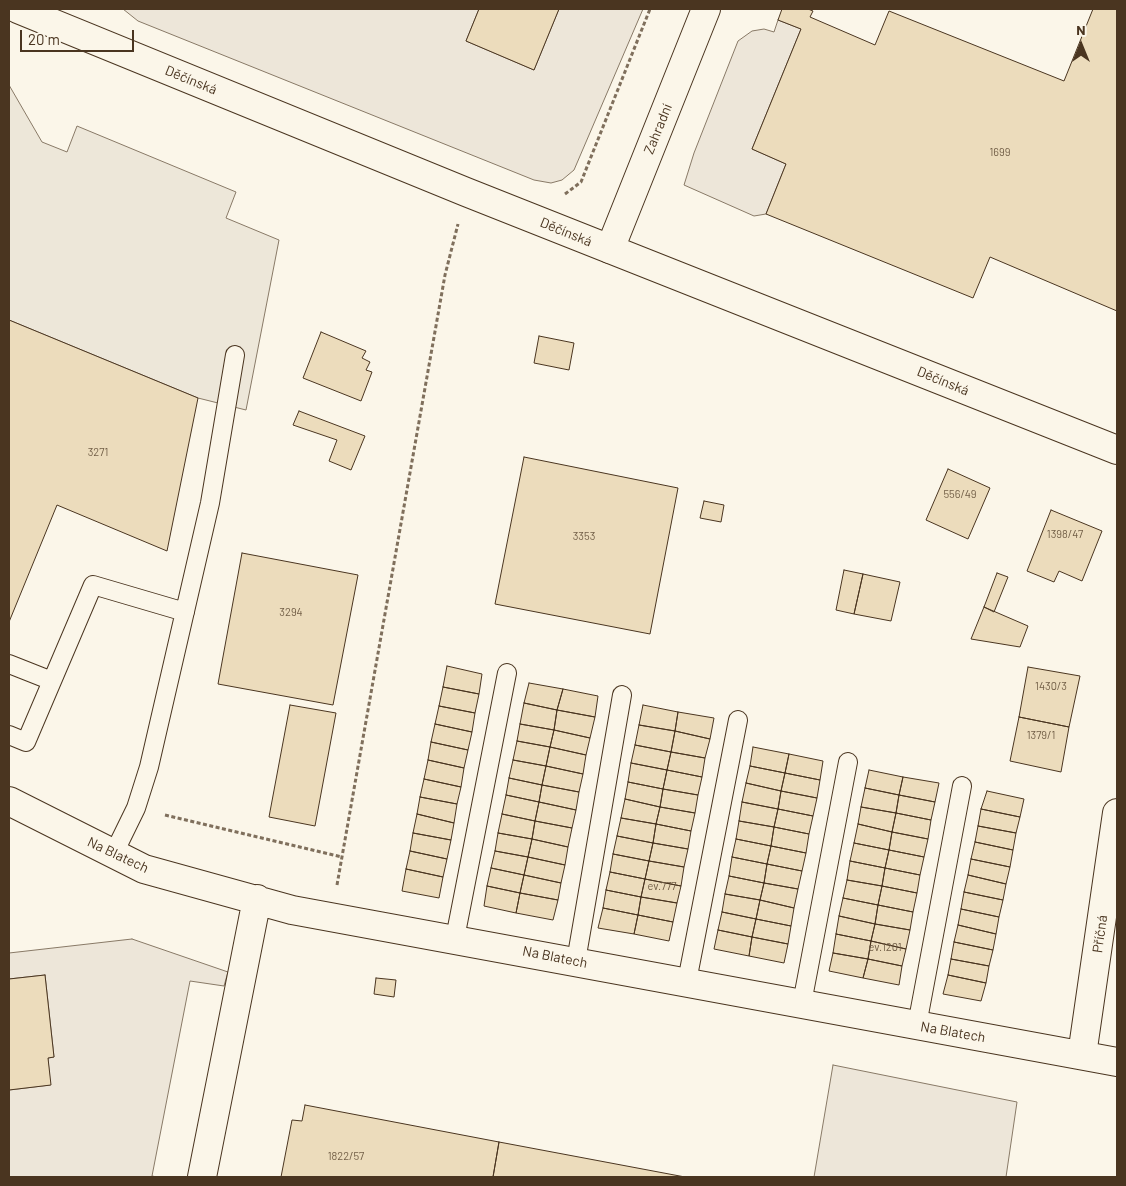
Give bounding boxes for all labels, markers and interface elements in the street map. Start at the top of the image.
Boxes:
scale bar [22,20,136,52]
north arrow [1056,20,1106,70]
text: N [1076,21,1086,38]
text: 20 m [28,30,60,48]
street label: Děčínská [163,62,219,98]
street label: Zahradní [640,101,676,157]
house number: 1699 [990,145,1010,159]
street label: Děčínská [538,214,594,250]
street label: Děčínská [915,363,971,399]
house number: 3271 [88,445,108,459]
house number: 556/49 [943,487,977,501]
house number: 1398/47 [1047,527,1083,541]
house number: 3353 [573,529,595,543]
house number: 3294 [279,605,303,619]
house number: 1430/3 [1035,679,1067,693]
house number: 1379/1 [1027,728,1055,742]
street label: Na Blatech [85,834,151,876]
house number: ev.777 [647,879,677,893]
street label: Příčná [1089,914,1111,954]
house number: ev.1201 [868,940,902,954]
street label: Na Blatech [521,942,589,972]
street label: Na Blatech [919,1018,987,1046]
house number: 1822/57 [328,1149,364,1163]

